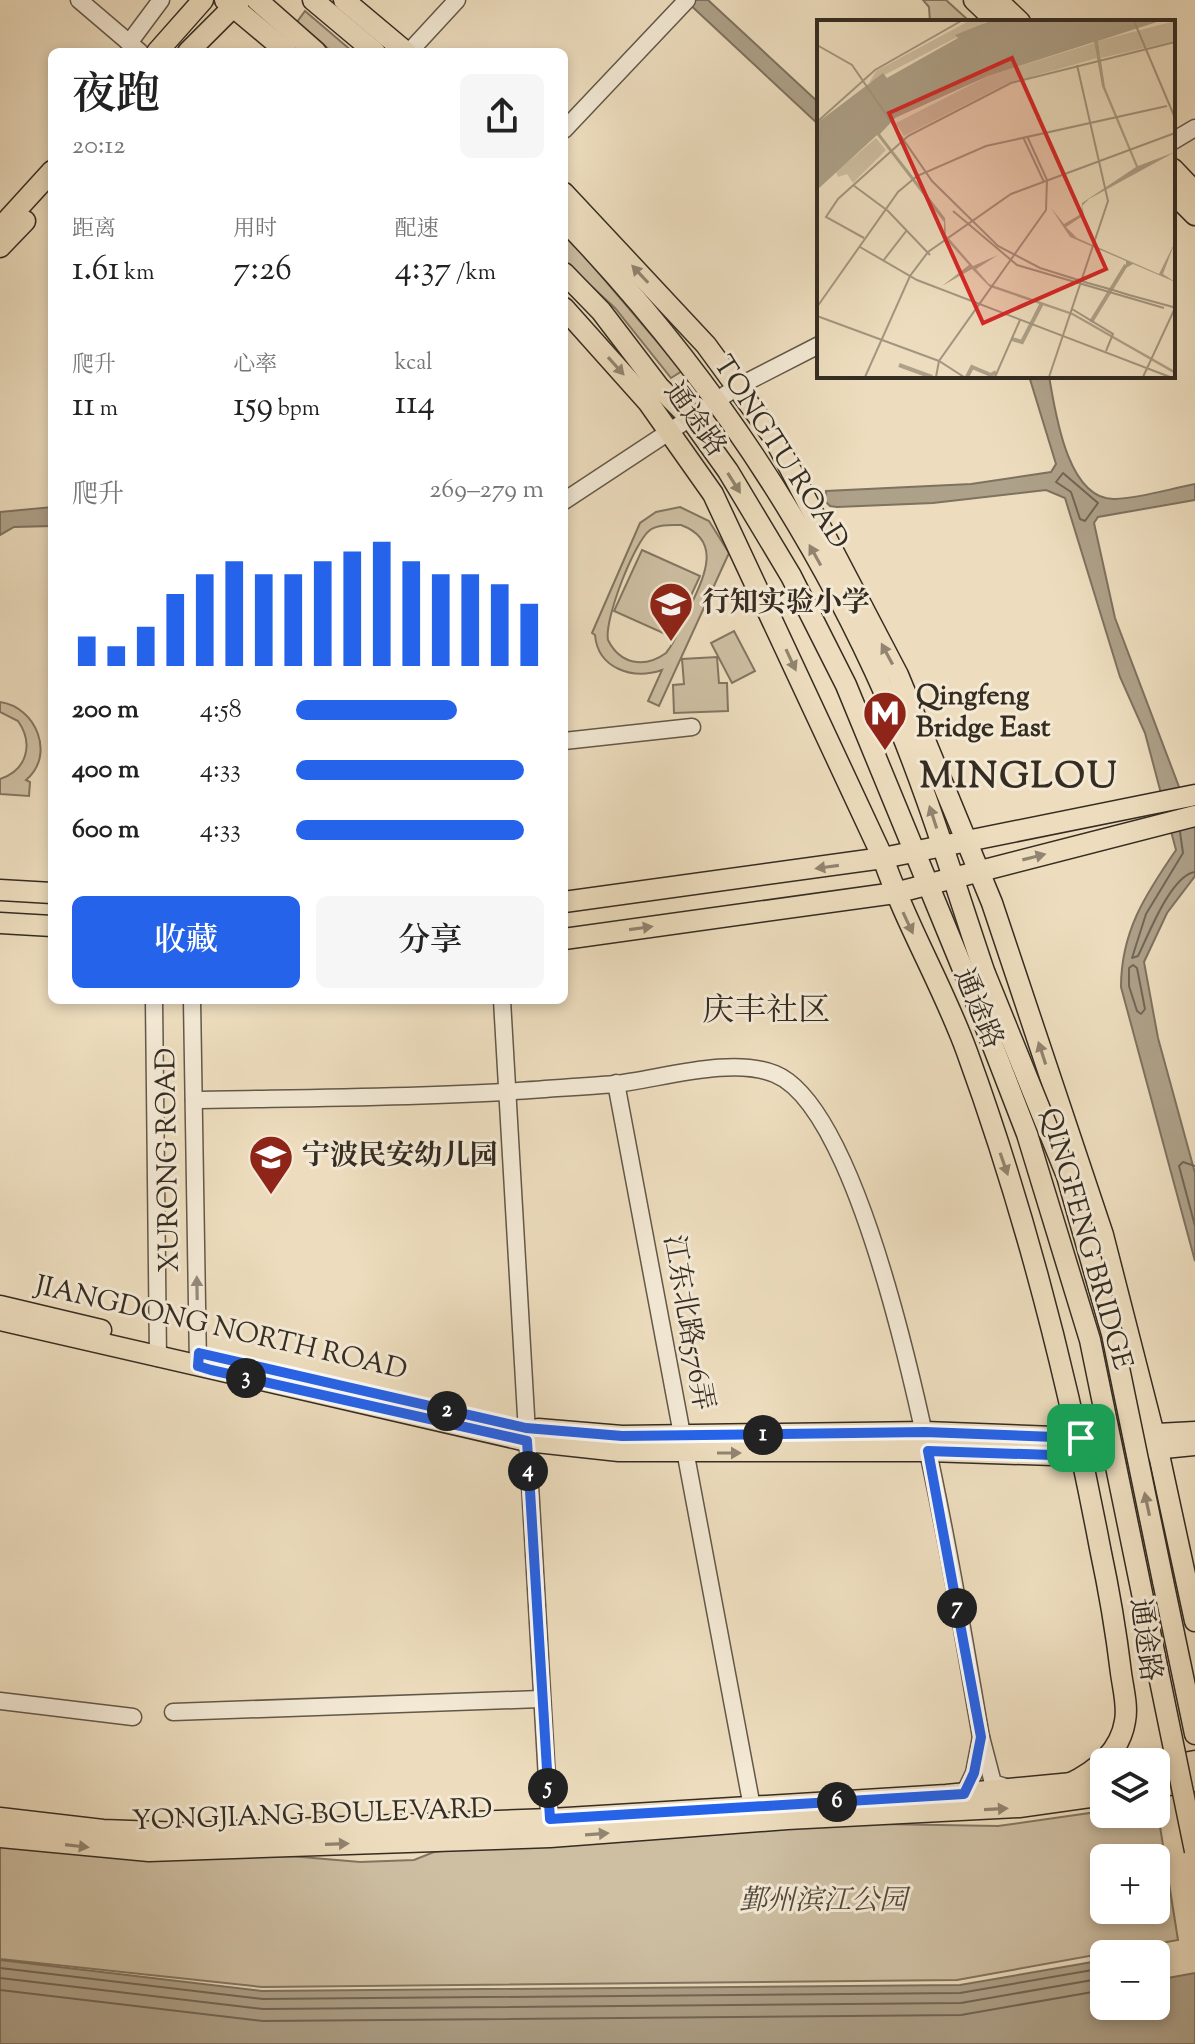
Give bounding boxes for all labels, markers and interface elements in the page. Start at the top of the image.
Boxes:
inset map [817,20,1175,378]
text: 夜跑 [72,66,160,129]
button: share [460,74,544,158]
text: 20:12 [72,128,125,165]
text: 距离 [72,214,116,246]
text: 用时 [233,214,277,246]
text: 配速 [395,214,439,246]
text: 1.61 [72,246,120,295]
text: 7:26 [233,246,292,295]
text: 4:37 [395,246,451,295]
text: km [120,258,154,290]
text: /km [451,258,496,290]
one-way arrow [631,265,649,284]
text: kcal [395,348,432,380]
street label: TONGTU ROAD [702,348,858,558]
text: 爬升 [72,350,116,382]
text: 心率 [233,350,277,382]
one-way arrow [607,356,624,376]
street label: 通途路 [653,374,735,466]
text: 114 [395,380,435,429]
text: 11 [72,382,95,431]
text: 159 [233,382,273,431]
text: m [95,394,118,426]
text: bpm [273,394,320,426]
text: 269–279 m [429,472,544,509]
one-way arrow [727,472,742,493]
text: 爬升 [72,477,124,514]
one-way arrow [808,544,822,566]
school or university icon: 行知实验小学 [647,580,695,643]
place label: 行知实验小学 [702,584,870,624]
one-way arrow [881,643,895,665]
one-way arrow [784,648,797,672]
place label: Qingfeng Bridge East [916,677,1051,749]
metro station icon: Qingfeng Bridge East [861,689,909,752]
text: 200 m [72,692,139,729]
text: 4:58 [200,692,242,729]
text: 400 m [72,752,139,789]
text: 4:33 [200,752,241,789]
district label: MINGLOU [920,752,1118,804]
one-way arrow [926,805,938,829]
text: 600 m [72,812,139,849]
text: 4:33 [200,812,241,849]
one-way arrow [1022,850,1047,862]
one-way arrow [814,861,839,874]
button: 收藏 [72,896,300,988]
button: 分享 [316,896,544,988]
one-way arrow [901,911,915,934]
one-way arrow [629,921,654,934]
street label: 通途路 [942,963,1012,1055]
district label: 庆丰社区 [702,989,830,1035]
one-way arrow [1036,1040,1048,1064]
street label: XURONG ROAD [147,1047,191,1273]
street label: QINGFENG BRIDGE [1028,1103,1142,1375]
school or university icon: 宁波民安幼儿园 [247,1133,295,1196]
place label: 宁波民安幼儿园 [302,1137,498,1177]
one-way arrow [999,1152,1011,1176]
street label: 江东北路576弄 [652,1232,722,1414]
street label: JIANGDONG NORTH ROAD [29,1266,411,1391]
one-way arrow [191,1275,204,1300]
pin: 3 [226,1358,266,1398]
text: 3 [242,1362,250,1394]
pin: 2 [427,1391,467,1431]
text: 2 [442,1395,452,1427]
pin [1047,1404,1115,1472]
pin: 1 [743,1415,783,1455]
icon: arrive [1059,1416,1103,1460]
text: 1 [759,1419,767,1451]
one-way arrow [717,1446,742,1459]
pin: 4 [508,1451,548,1491]
text: 4 [522,1455,534,1487]
one-way arrow [1140,1491,1153,1516]
pin: 7 [937,1588,977,1628]
text: 7 [951,1592,963,1624]
street label: 通途路 [1118,1596,1170,1684]
map controls [1090,1748,1170,2020]
button: layers [1090,1748,1170,1828]
pin: 5 [528,1768,568,1808]
text: 5 [544,1772,552,1804]
pin: 6 [817,1782,857,1822]
text: 6 [832,1786,842,1818]
street label: YONGJIANG BOULEVARD [131,1790,493,1842]
one-way arrow [984,1802,1009,1815]
one-way arrow [585,1827,610,1840]
one-way arrow [325,1838,350,1851]
one-way arrow [65,1839,90,1852]
button: + [1090,1844,1170,1924]
park label: 鄞州滨江公园 [739,1882,911,1922]
button: − [1090,1940,1170,2020]

